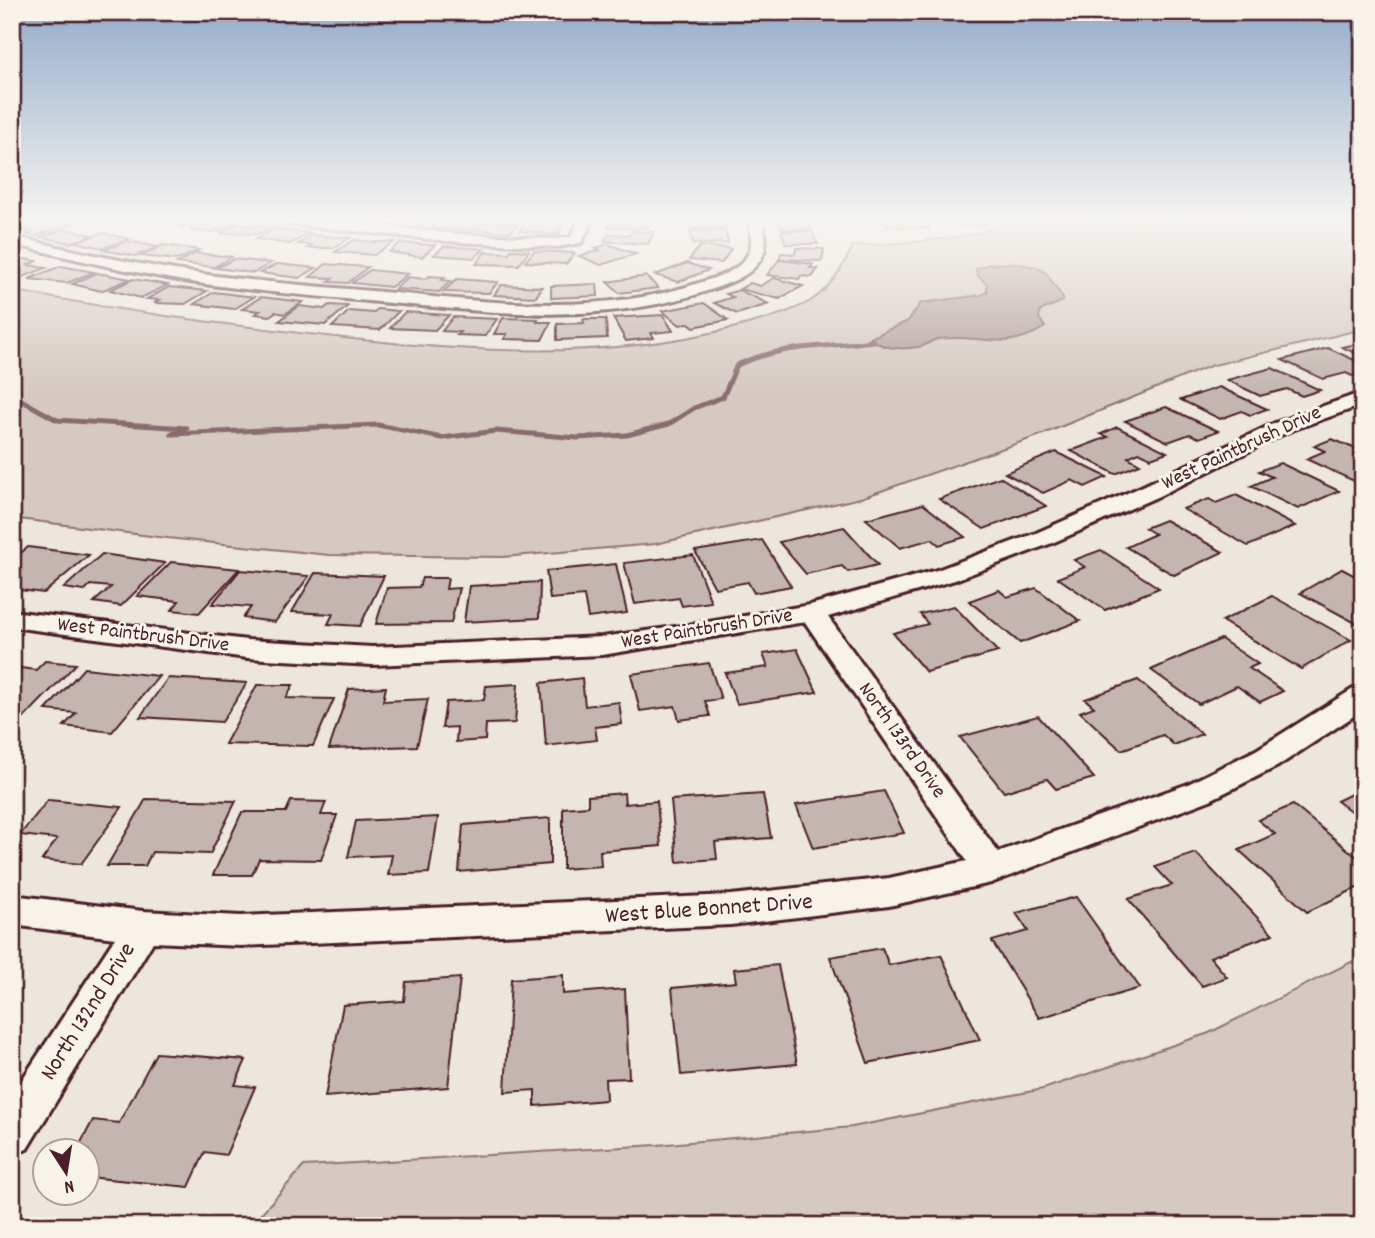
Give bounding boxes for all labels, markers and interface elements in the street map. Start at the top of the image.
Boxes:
street label: West Paintbrush Drive [1157,399,1327,499]
street label: West Paintbrush Drive [619,602,795,658]
street label: West Paintbrush Drive [55,611,231,661]
street label: North 133rd Drive [850,677,952,805]
street label: West Blue Bonnet Drive [604,886,814,934]
street label: North 132nd Drive [33,936,145,1088]
north arrow [32,1136,102,1206]
text: N [61,1171,76,1199]

